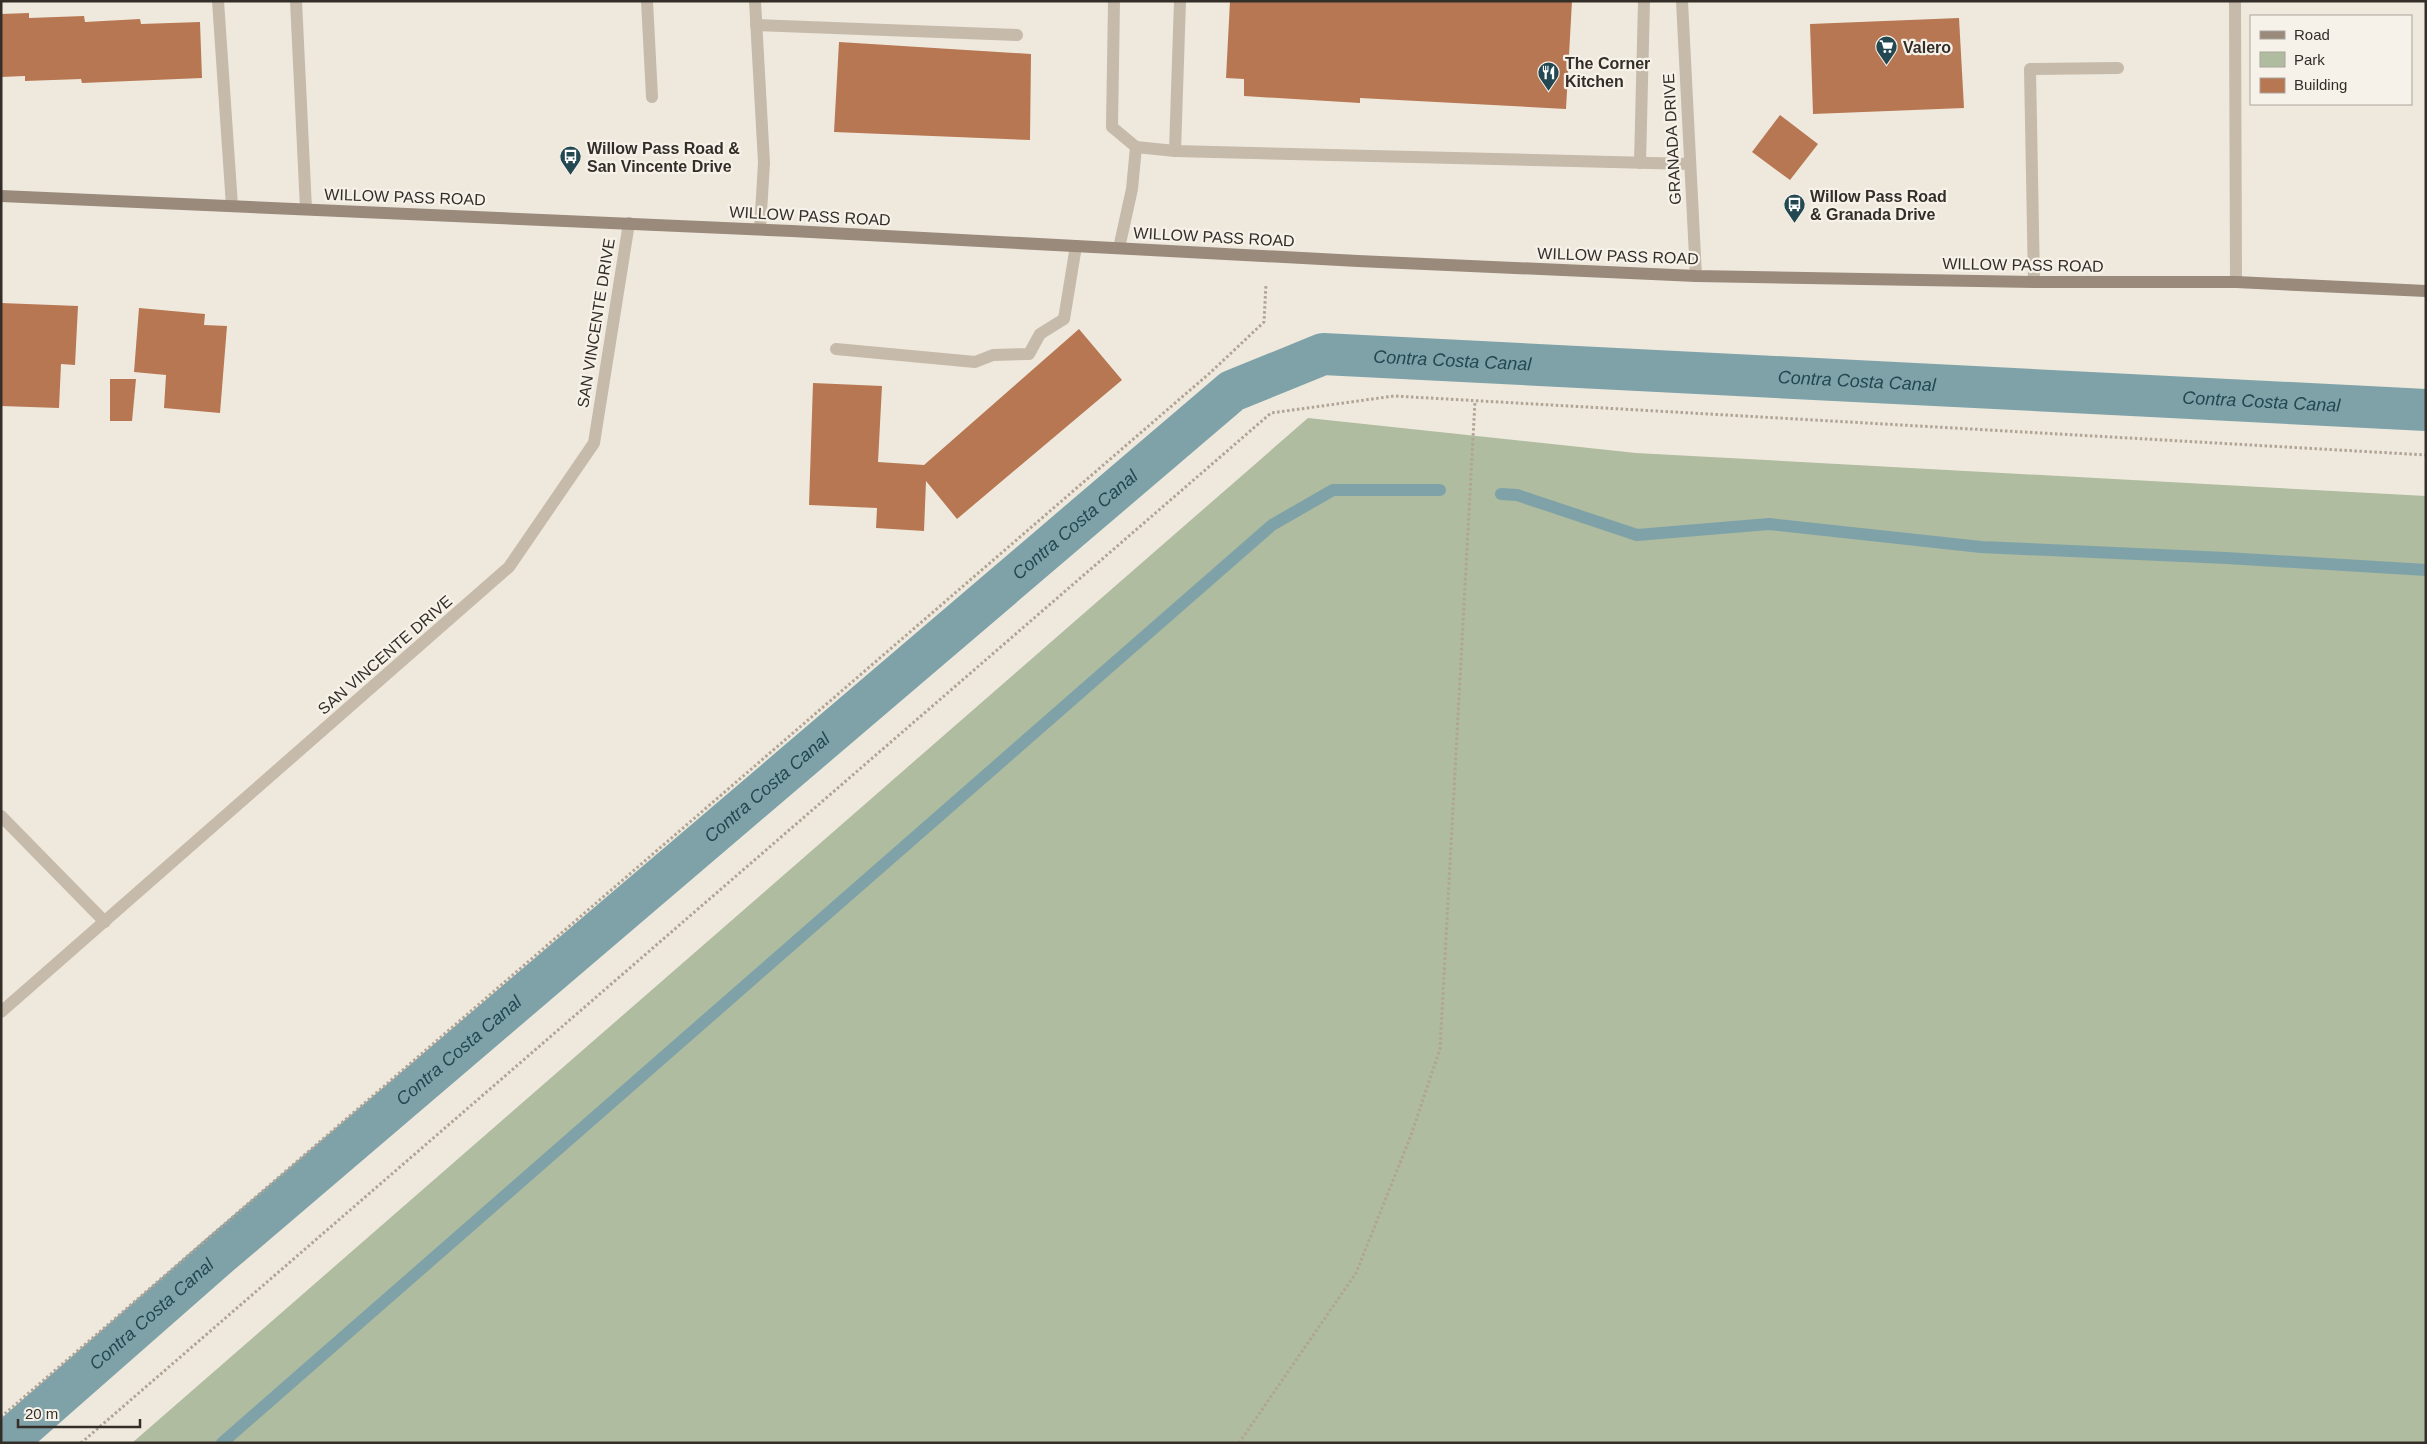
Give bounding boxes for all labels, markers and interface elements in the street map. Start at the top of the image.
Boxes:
legend [2250,15,2412,105]
text: Road [2294,26,2330,43]
supermarket icon: Valero [1875,35,1899,66]
place label: Valero [1903,39,1951,56]
text: Park [2294,51,2325,68]
place label: The Corner Kitchen [1565,55,1650,90]
restaurant icon: The Corner Kitchen [1537,60,1561,91]
street label: GRANADA DRIVE [1660,73,1684,205]
text: Building [2294,76,2347,93]
place label: Willow Pass Road & San Vincente Drive [587,140,740,175]
bus stop icon: Willow Pass Road & San Vincente Drive [559,145,583,176]
street label: WILLOW PASS ROAD [324,186,486,208]
place label: Willow Pass Road & Granada Drive [1810,188,1947,223]
bus stop icon: Willow Pass Road & Granada Drive [1782,193,1806,224]
street label: WILLOW PASS ROAD [729,203,891,229]
street label: WILLOW PASS ROAD [1133,224,1295,250]
street label: SAN VINCENTE DRIVE [574,237,618,409]
street label: WILLOW PASS ROAD [1537,245,1699,267]
street label: WILLOW PASS ROAD [1942,255,2104,275]
water label: Contra Costa Canal [1373,347,1533,375]
water label: Contra Costa Canal [1777,367,1937,395]
water label: Contra Costa Canal [2182,388,2342,416]
water label: Contra Costa Canal [1008,465,1143,584]
street label: SAN VINCENTE DRIVE [315,592,455,718]
water label: Contra Costa Canal [700,728,834,847]
water label: Contra Costa Canal [392,991,526,1109]
water label: Contra Costa Canal [86,1254,218,1374]
scale bar [18,1396,140,1428]
text: 20 m [25,1405,58,1422]

